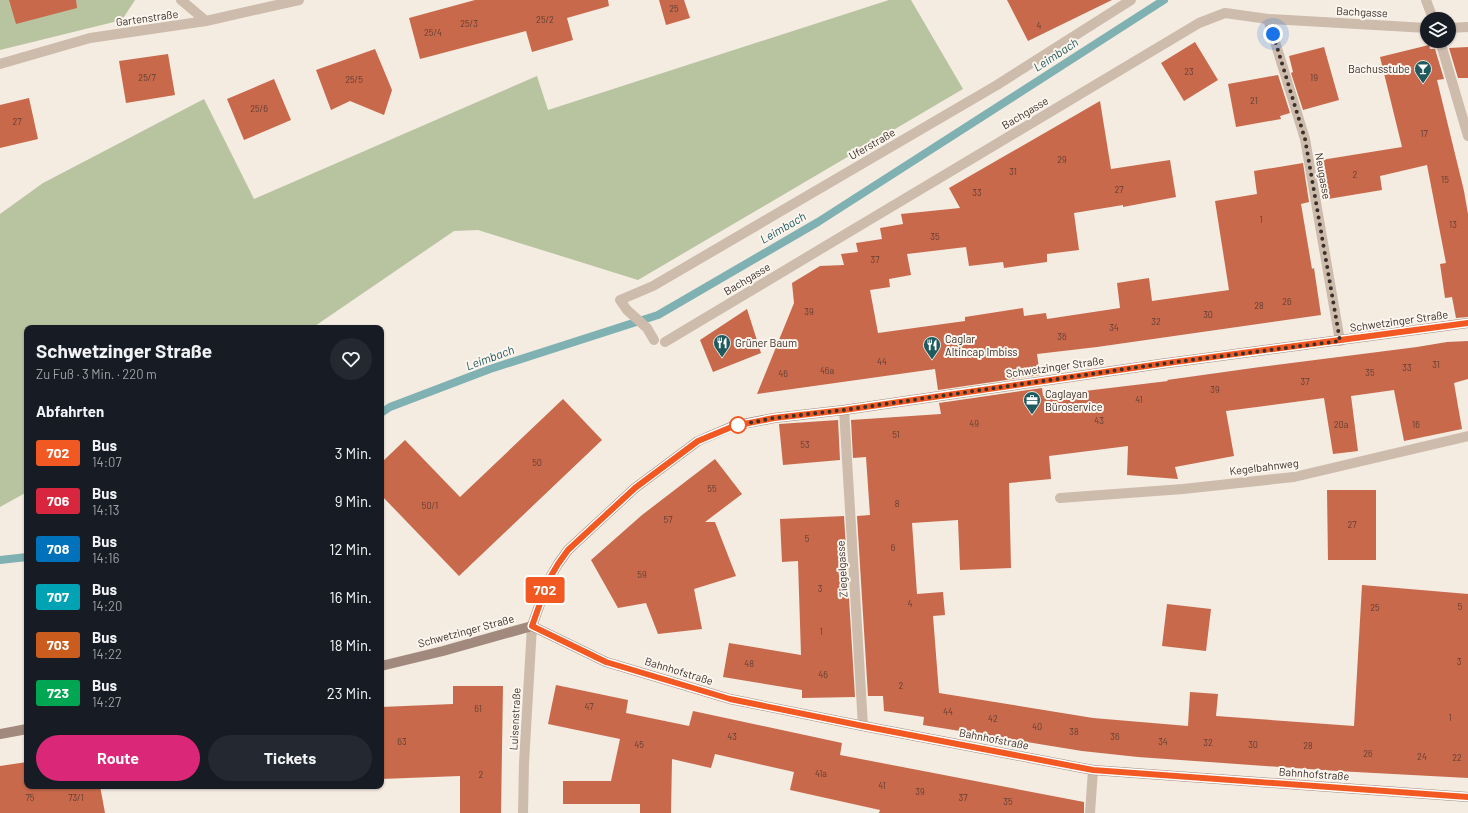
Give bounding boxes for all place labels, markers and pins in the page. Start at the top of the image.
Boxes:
bar icon: Bachusstube [1413,59,1433,84]
place label: Bachusstube [1348,62,1410,75]
place label: Caglar Altincap Imbiss [945,332,1018,358]
restaurant icon: Grüner Baum [712,333,732,358]
restaurant icon: Caglar Altincap Imbiss [922,335,942,360]
place label: Grüner Baum [735,336,797,349]
place label: Caglayan Büroservice [1045,387,1103,413]
office icon: Caglayan Büroservice [1022,390,1042,415]
unlabelled marker [729,416,747,434]

